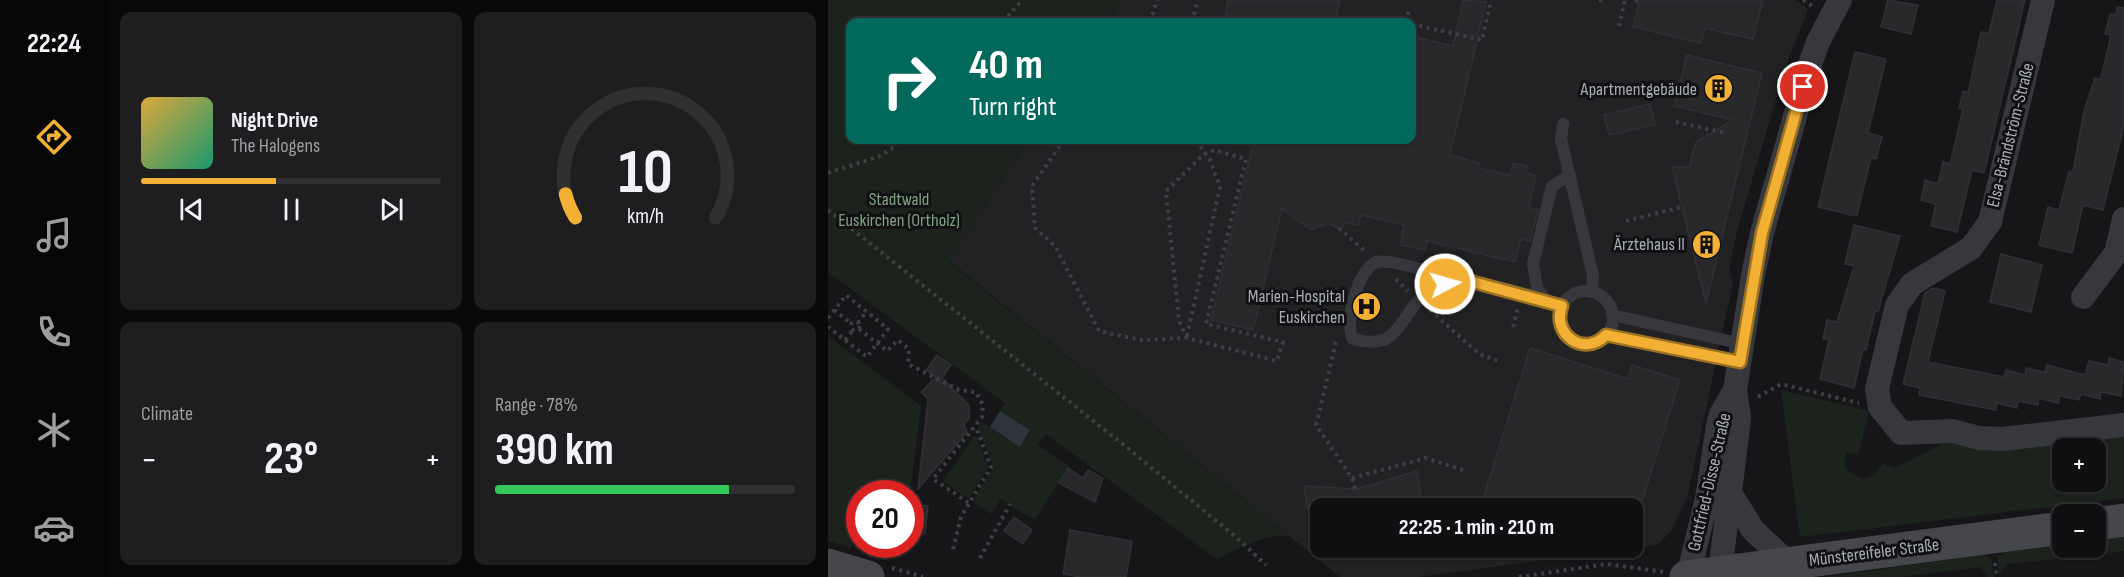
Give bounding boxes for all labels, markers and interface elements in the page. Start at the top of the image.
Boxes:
text: 22:24 [27,28,81,60]
text: 40 m [969,40,1043,91]
icon: right [870,42,948,120]
pin [1777,61,1828,112]
street label: Elsa-Brändström-Straße [1982,61,2039,209]
icon: arrive [1786,70,1819,103]
building icon: Apartmentgebäude [1702,73,1734,105]
place label: Apartmentgebäude [1580,79,1697,100]
text: Turn right [969,91,1056,123]
text: Night Drive [231,107,318,134]
icon: directions [33,116,75,158]
text: The Halogens [231,134,320,158]
text: 10 [618,136,672,211]
park label: Stadtwald Euskirchen (Ortholz) [838,189,960,231]
icon: previous [175,193,208,226]
icon: pause [275,193,308,226]
icon: next [375,193,408,226]
text: km/h [626,205,664,230]
icon: music [33,214,75,256]
building icon: Ärztehaus II [1690,228,1722,260]
place label: Ärztehaus II [1613,234,1685,255]
position arrow [1413,252,1477,316]
place label: Marien-Hospital Euskirchen [1248,286,1345,328]
hospital icon: Marien-Hospital Euskirchen [1350,290,1382,322]
icon: phone [33,311,75,353]
text: Range · 78% [495,393,578,417]
text: Climate [141,402,193,426]
icon: climate [33,409,75,451]
street label: Gottfried-Disse-Straße [1683,411,1736,553]
text: 390 km [495,423,614,478]
text: 23° [264,432,318,487]
map controls [2052,438,2106,558]
button: + [2052,438,2106,492]
text: − [141,440,157,480]
text: + [425,440,441,480]
speed limit sign: 20 [846,480,924,558]
button: − [2052,504,2106,558]
icon: car [33,507,75,549]
text: 22:25 · 1 min · 210 m [1399,514,1554,541]
street label: Münstereifeler Straße [1808,534,1940,571]

